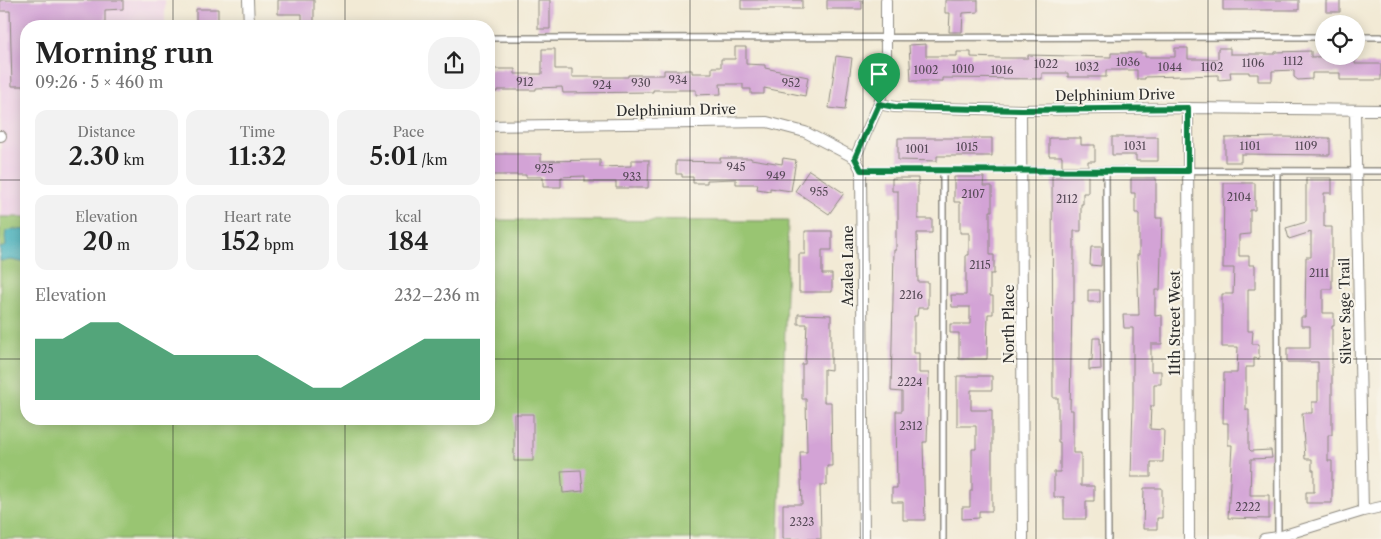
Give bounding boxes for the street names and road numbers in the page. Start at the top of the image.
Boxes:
street label: Delphinium Drive [1055,85,1175,105]
street label: Delphinium Drive [616,100,736,120]
street label: Azalea Lane [839,225,857,308]
street label: Silver Sage Trail [1335,258,1355,364]
street label: 11th Street West [1166,270,1184,376]
street label: North Place [1000,284,1018,364]

